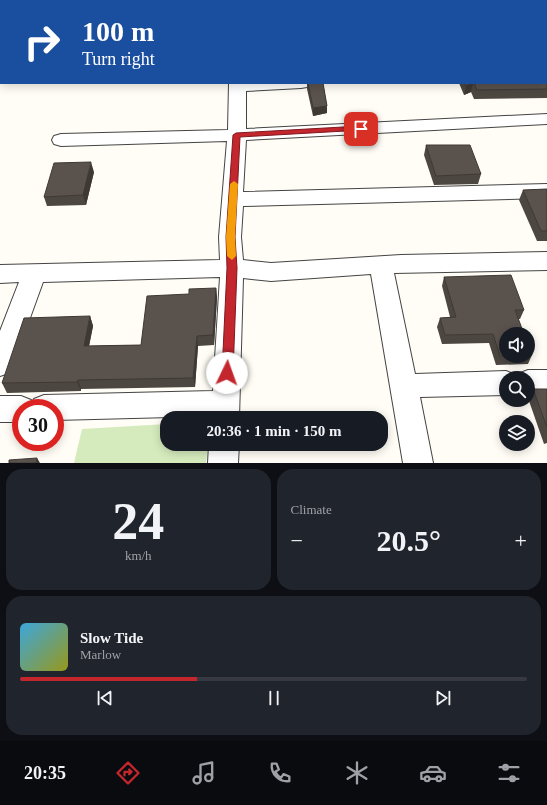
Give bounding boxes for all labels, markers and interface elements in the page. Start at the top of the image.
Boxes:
icon: right [16,16,68,68]
text: 100 m [82,16,154,47]
text: Turn right [82,49,155,69]
pin [344,112,378,146]
icon: arrive [350,118,372,140]
map controls [499,327,535,451]
button: sound [499,327,535,363]
position arrow [206,352,248,394]
button: search [499,371,535,407]
speed limit sign: 30 [12,399,64,451]
button: layers [499,415,535,451]
text: 20:36 · 1 min · 150 m [207,423,342,439]
text: 24 [112,493,164,550]
text: Climate [291,502,332,517]
text: 20.5° [377,524,441,557]
text: − [291,528,303,553]
text: + [515,528,527,553]
text: km/h [125,548,152,563]
text: Slow Tide [80,630,143,646]
text: Marlow [80,647,121,662]
icon: previous [94,687,116,709]
icon: pause [263,687,285,709]
icon: next [432,687,454,709]
icon: directions [114,759,142,787]
icon: music [190,759,218,787]
icon: phone [266,759,294,787]
icon: climate [343,759,371,787]
icon: car [419,759,447,787]
icon: filters [495,759,523,787]
text: 20:35 [24,763,66,783]

